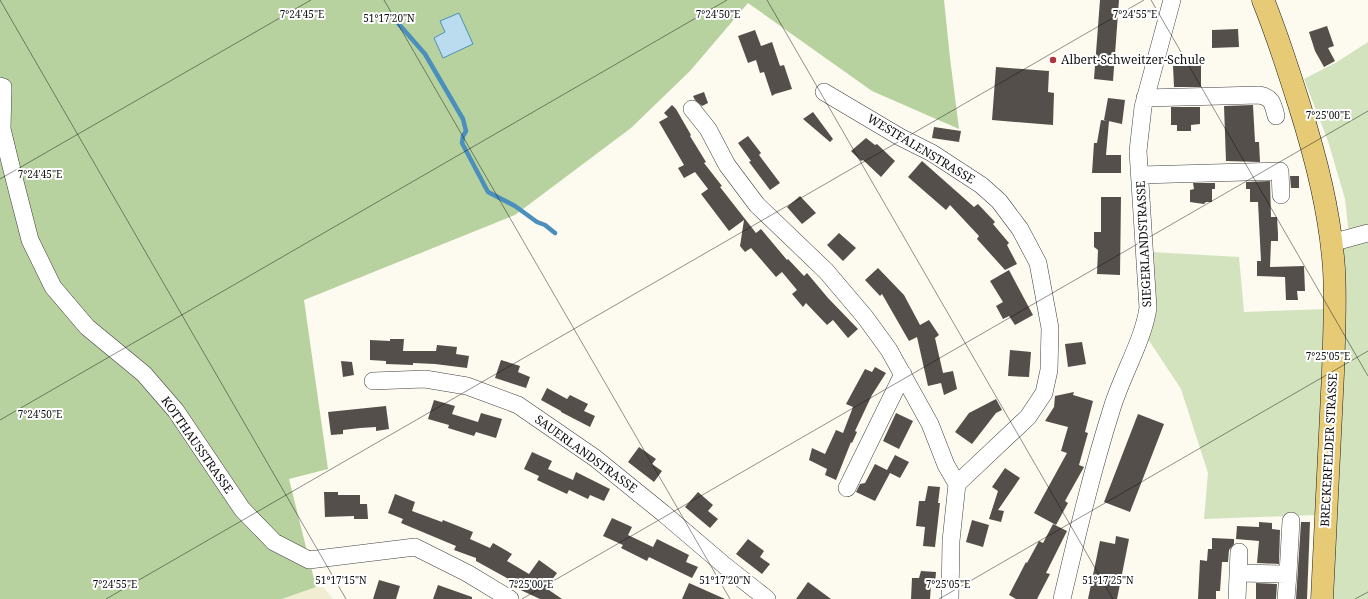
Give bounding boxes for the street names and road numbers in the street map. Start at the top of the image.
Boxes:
street label: WESTFALENSTRASSE [864,110,978,188]
street label: SIEGERLANDSTRASSE [1132,180,1155,308]
street label: BRECKERFELDER STRASSE [1316,373,1341,527]
street label: KOTTHAUSSTRASSE [157,393,237,497]
street label: SAUERLANDSTRASSE [532,411,641,497]

